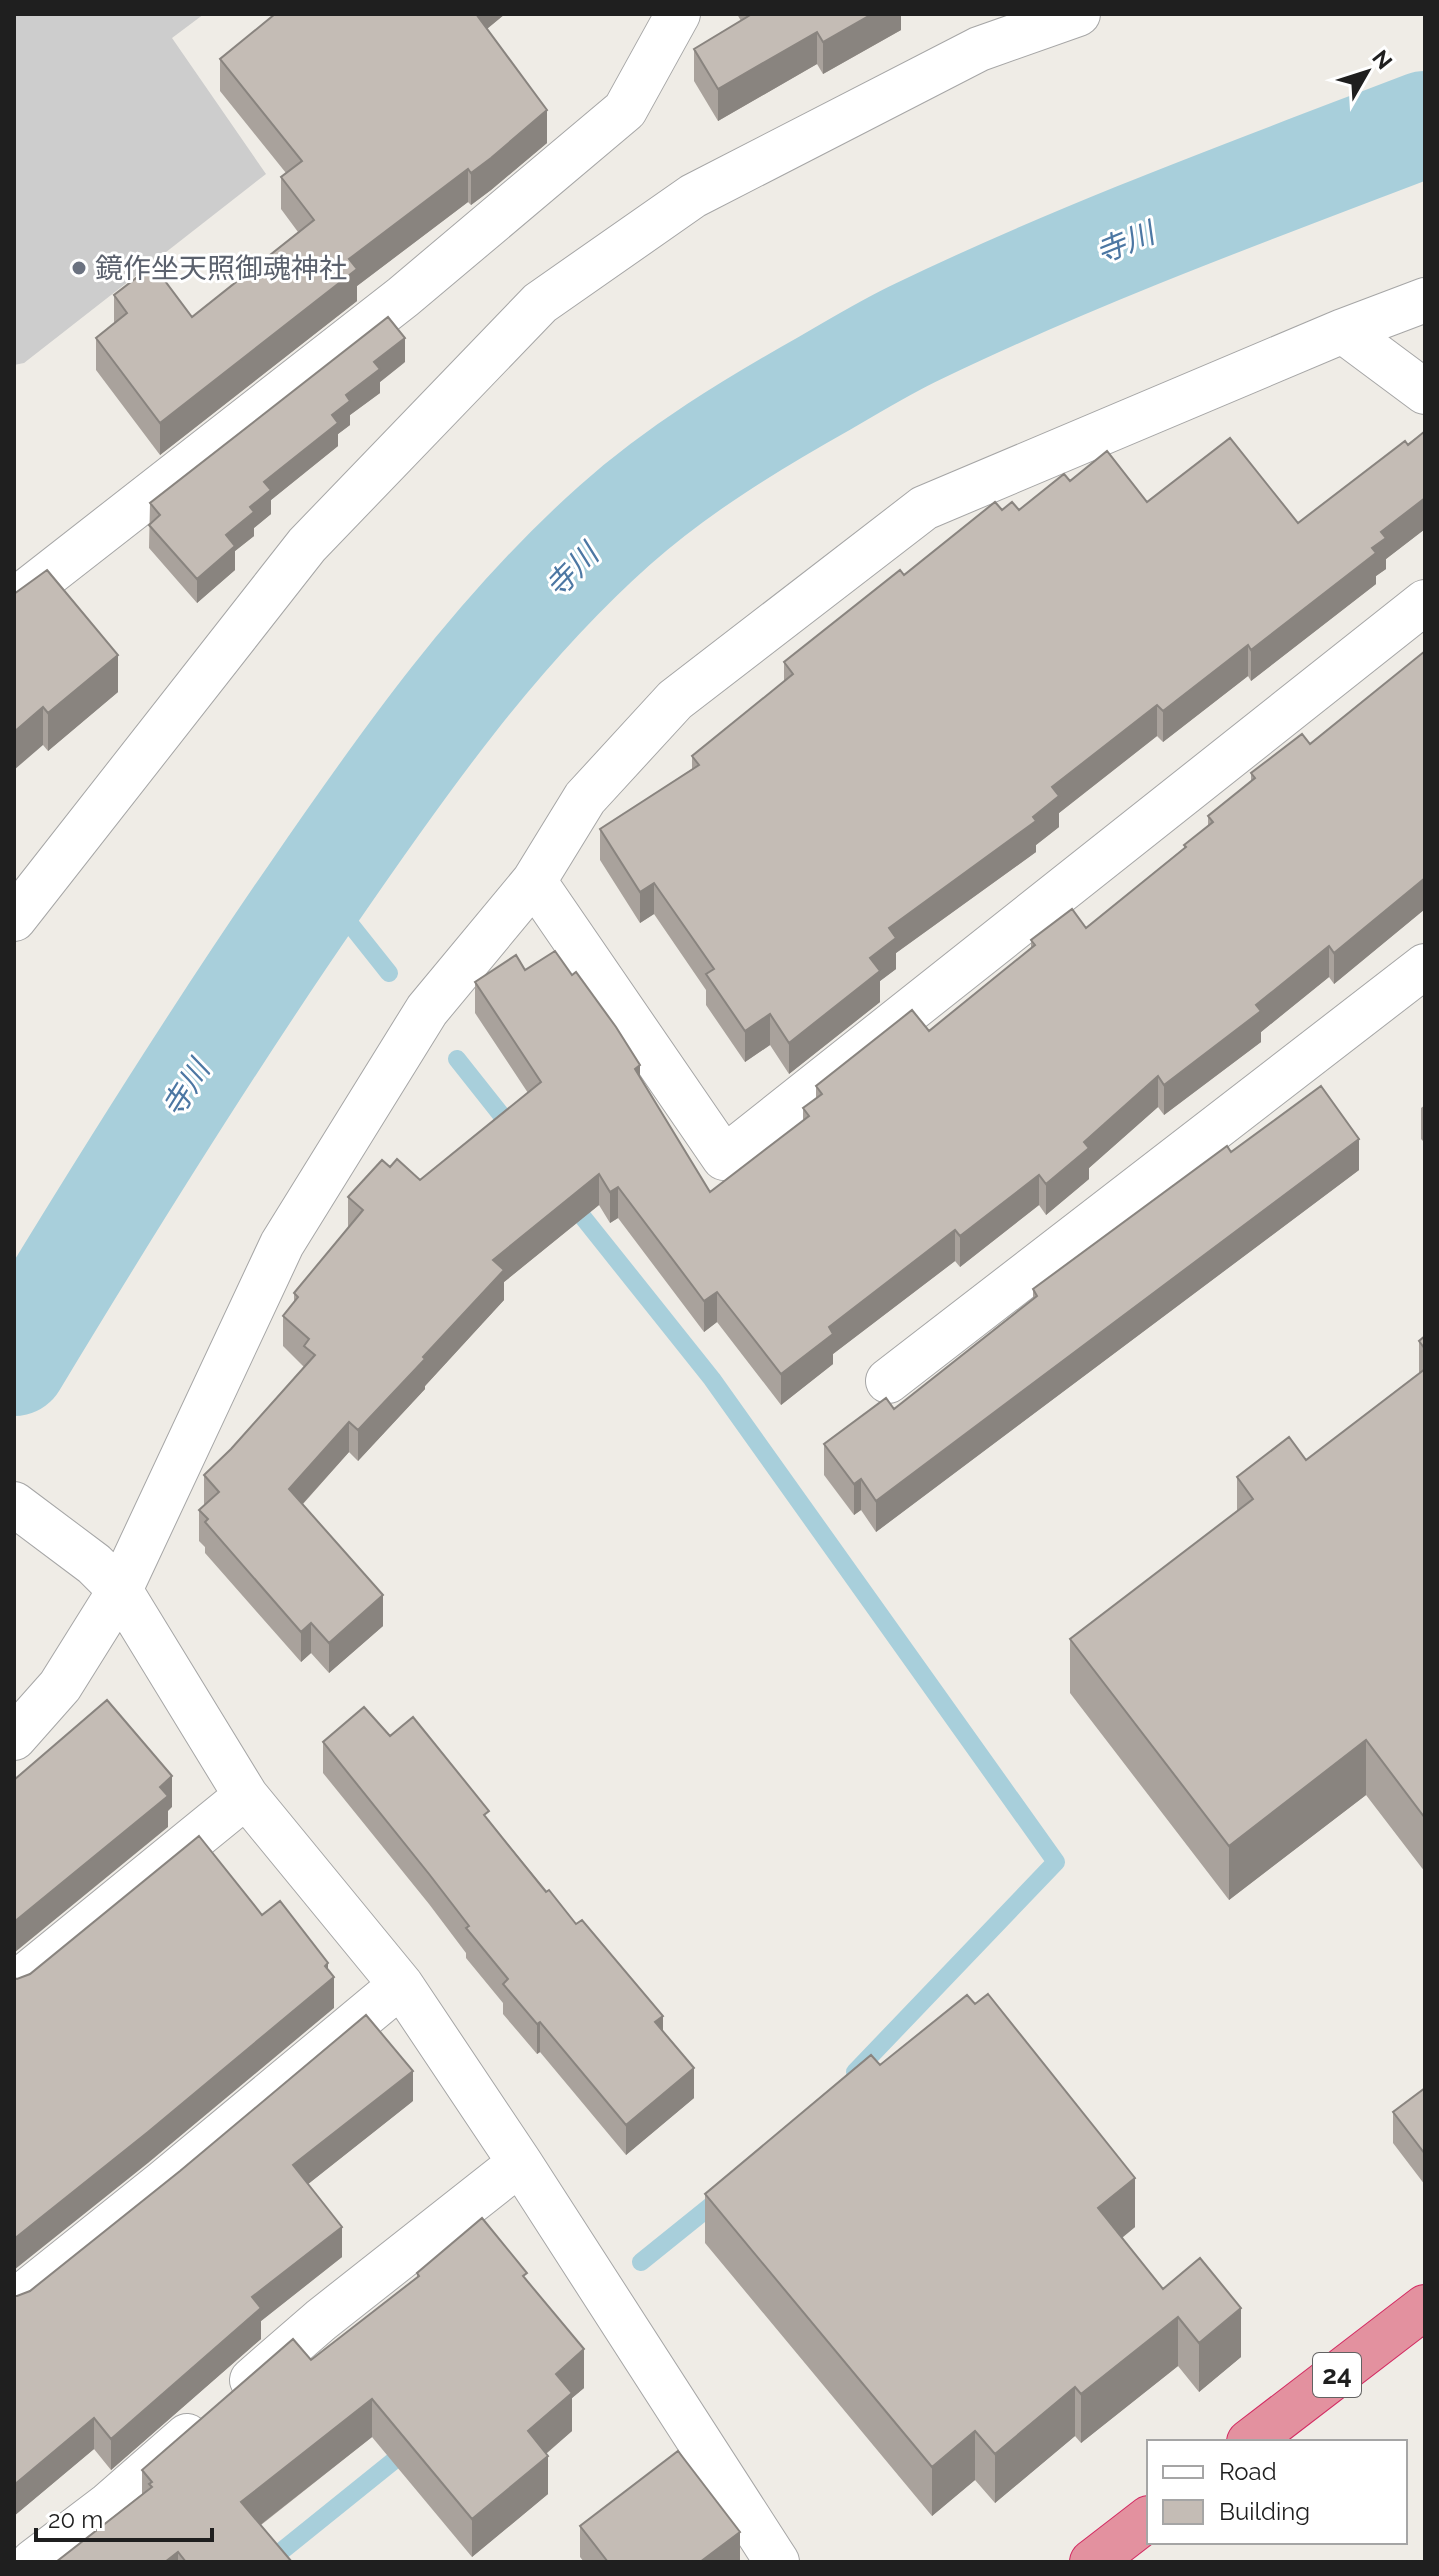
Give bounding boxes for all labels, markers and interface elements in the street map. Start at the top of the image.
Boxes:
north arrow [1327,32,1407,112]
text: N [1367,45,1398,74]
water label: 寺川 [1090,214,1162,270]
place label: 鏡作坐天照御魂神社 [95,252,347,285]
marker: 鏡作坐天照御魂神社 [70,259,88,277]
water label: 寺川 [538,535,607,604]
water label: 寺川 [155,1051,218,1123]
road number: 24 [1313,2353,1361,2397]
legend [1147,2440,1407,2544]
text: Road [1219,2457,1277,2486]
scale bar [36,2492,212,2542]
text: Building [1219,2497,1310,2526]
text: 20 m [48,2505,103,2534]

